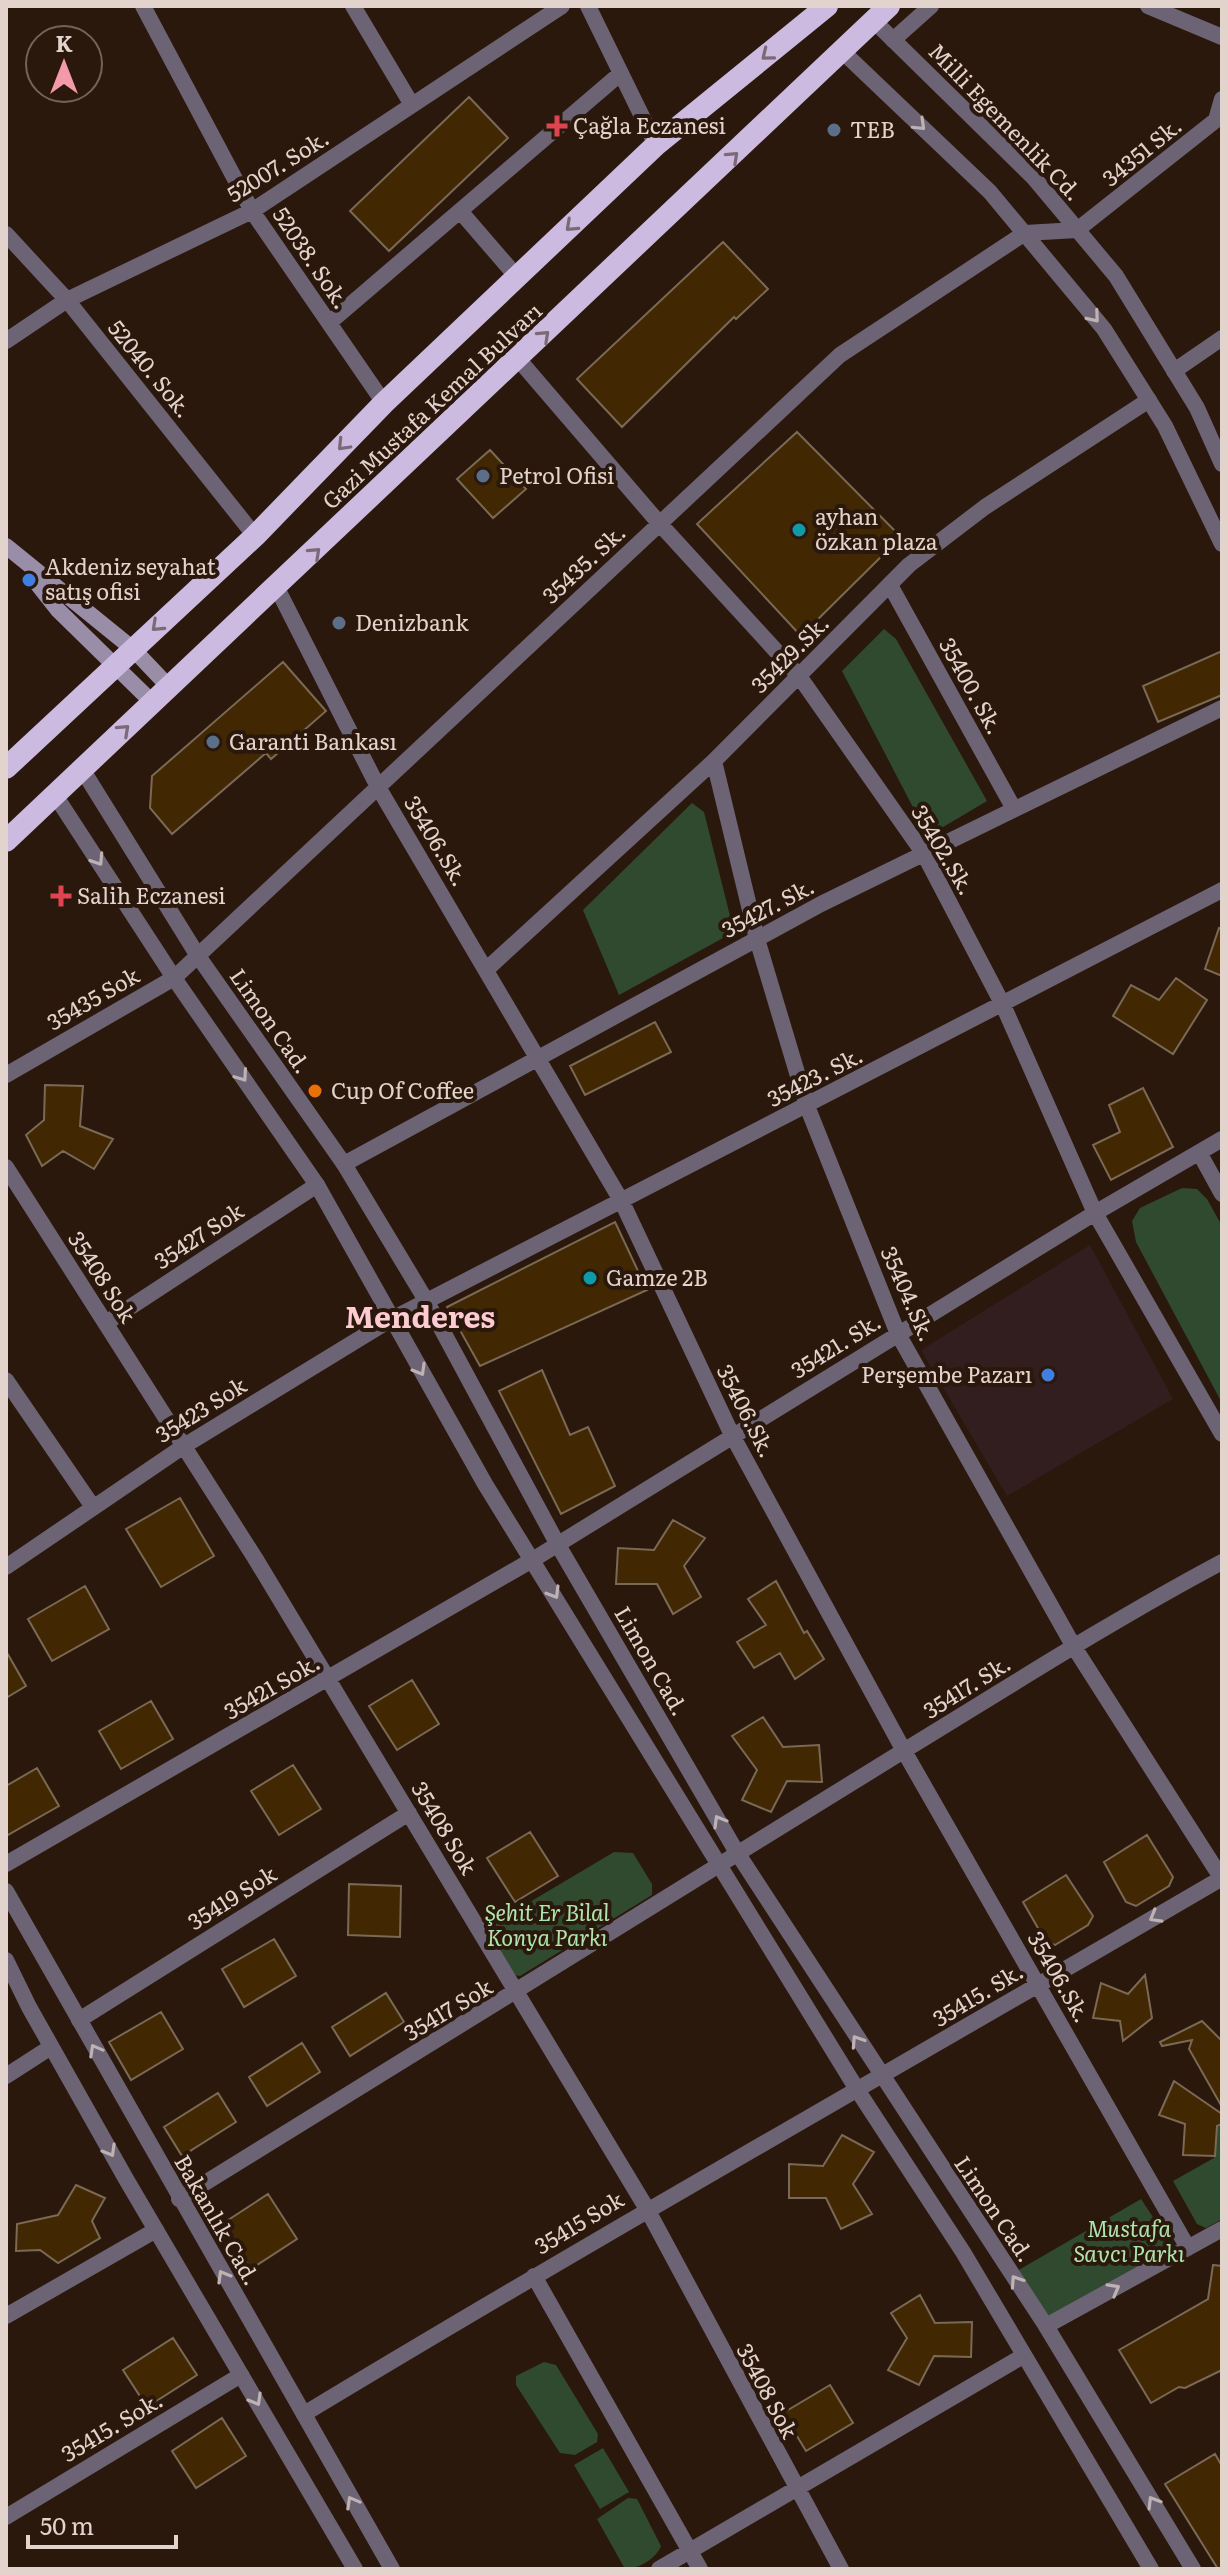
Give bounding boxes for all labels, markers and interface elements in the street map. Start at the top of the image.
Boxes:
north arrow [24,24,104,104]
text: K [55,26,73,59]
street label: Milli Egemenlik Cd. [922,35,1090,207]
one-way arrow [762,45,776,60]
place label: Çağla Eczanesi [573,108,726,141]
street label: 34351 Sk. [1094,108,1188,193]
place label: TEB [850,112,895,145]
one-way arrow [910,116,925,130]
marker: Çağla Eczanesi [548,117,566,135]
street label: 52007. Sok. [220,120,335,209]
marker: TEB [825,121,843,139]
one-way arrow [724,152,738,167]
street label: 52038. Sok. [266,200,359,315]
one-way arrow [566,217,580,231]
street label: Gazi Mustafa Kemal Bulvarı [314,294,548,516]
one-way arrow [1084,308,1099,323]
street label: 52040. Sok. [101,312,201,424]
one-way arrow [535,330,549,345]
one-way arrow [338,436,352,450]
place label: Petrol Ofisi [499,458,614,491]
marker: Petrol Ofisi [474,467,492,485]
place label: ayhan özkan plaza [815,499,938,557]
street label: 35435. Sk. [534,515,632,610]
marker: ayhan özkan plaza [790,521,808,539]
one-way arrow [305,548,320,562]
place label: Akdeniz seyahat satış ofisi [45,549,216,607]
marker: Akdeniz seyahat satış ofisi [20,571,38,589]
place label: Denizbank [355,605,469,638]
street label: 35429.Sk. [742,606,836,700]
marker: Denizbank [330,614,348,632]
one-way arrow [152,617,166,632]
street label: 35400. Sk. [932,631,1012,740]
one-way arrow [115,724,129,739]
place label: Garanti Bankası [229,724,397,757]
marker: Garanti Bankası [204,733,222,751]
street label: 35406.Sk. [397,789,477,892]
street label: 35402.Sk. [904,798,984,901]
one-way arrow [88,851,103,866]
street label: 35427. Sk. [715,868,819,945]
place label: Salih Eczanesi [77,878,226,911]
marker: Salih Eczanesi [52,887,70,905]
street label: 35435 Sok [40,958,145,1037]
street label: Limon Cad. [223,961,320,1080]
street label: 35423. Sk. [761,1037,868,1114]
one-way arrow [232,1068,247,1082]
place label: Cup Of Coffee [331,1073,474,1106]
marker: Cup Of Coffee [306,1082,324,1100]
street label: 35427 Sok [147,1193,250,1276]
street label: 35408 Sok [61,1224,146,1329]
street label: 35404.Sk. [874,1240,945,1346]
place label: Gamze 2B [606,1260,708,1293]
marker: Gamze 2B [581,1269,599,1287]
district label: Menderes [345,1293,495,1337]
street label: 35421. Sk. [784,1304,887,1385]
place label: Perşembe Pazarı [861,1357,1032,1390]
street label: 35406.Sk. [710,1358,785,1463]
one-way arrow [410,1362,426,1376]
marker: Perşembe Pazarı [1039,1366,1057,1384]
street label: 35423 Sok [148,1367,253,1450]
one-way arrow [545,1584,560,1599]
street label: Limon Cad. [608,1599,697,1721]
street label: 35421 Sok. [217,1645,325,1727]
street label: 35417. Sk. [916,1646,1016,1726]
street label: 35408 Sok [404,1774,486,1881]
one-way arrow [713,1815,729,1830]
street label: 35419 Sok [180,1856,282,1937]
park label: Şehit Er Bilal Konya Parkı [484,1895,610,1953]
one-way arrow [1149,1907,1164,1923]
street label: 35406.Sk. [1021,1924,1100,2028]
street label: 35415. Sk. [926,1954,1029,2034]
street label: 35417 Sok [397,1969,498,2048]
one-way arrow [852,2035,867,2050]
one-way arrow [89,2044,105,2058]
one-way arrow [101,2143,116,2157]
street label: Bakanlık Cad. [167,2148,269,2291]
street label: Limon Cad. [947,2148,1043,2268]
street label: 35415 Sok [527,2182,630,2261]
park label: Mustafa Savcı Parkı [1073,2211,1185,2269]
one-way arrow [217,2270,233,2285]
one-way arrow [1011,2276,1026,2290]
one-way arrow [1106,2283,1121,2298]
street label: 35408 Sok [729,2337,807,2444]
street label: 35415. Sok. [54,2382,168,2469]
one-way arrow [246,2391,261,2406]
one-way arrow [346,2496,362,2510]
one-way arrow [1147,2497,1162,2511]
scale bar [28,2499,176,2549]
text: 50 m [40,2507,94,2542]

